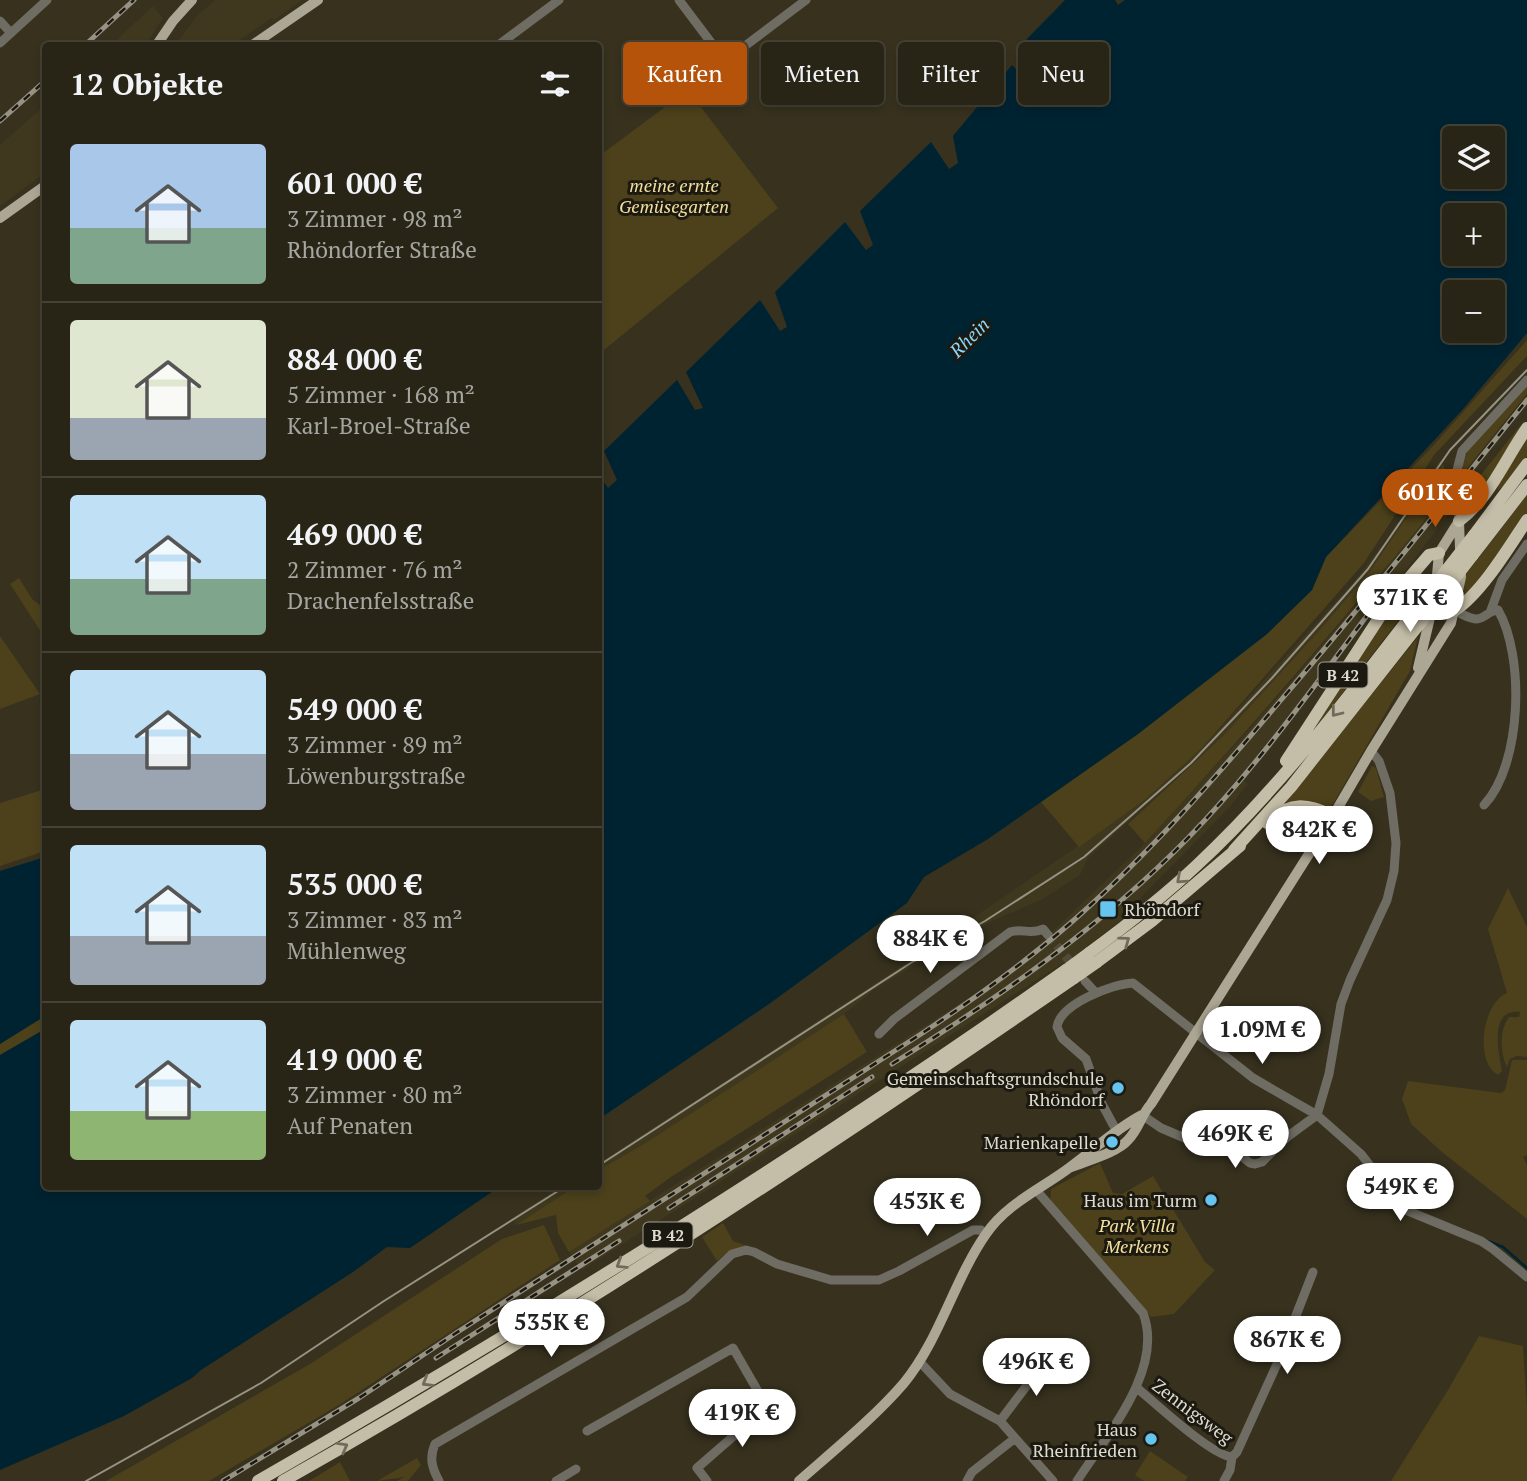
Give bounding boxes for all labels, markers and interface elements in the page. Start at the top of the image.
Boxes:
chip: Kaufen [623,42,747,105]
chip: Mieten [761,42,884,105]
chip: Filter [898,42,1004,105]
chip: Neu [1018,42,1109,105]
text: 12 Objekte [70,64,223,104]
icon: filters [536,65,574,103]
map controls [1442,126,1505,343]
button: layers [1442,126,1505,189]
text: 601 000 € [287,163,422,203]
icon: home [126,172,210,256]
park label: meine ernte Gemüsegarten [619,173,729,218]
text: 3 Zimmer · 98 m² [287,203,462,234]
button: + [1442,203,1505,266]
text: Rhöndorfer Straße [287,234,477,265]
button: − [1442,280,1505,343]
water label: Rhein [943,312,994,363]
text: 884 000 € [287,339,422,379]
icon: home [126,348,210,432]
text: 5 Zimmer · 168 m² [287,379,475,410]
text: Karl-Broel-Straße [287,410,471,441]
pin: 601K € [1378,470,1492,529]
text: 601K € [1398,476,1472,507]
text: 469 000 € [287,514,422,554]
icon: home [126,523,210,607]
text: 2 Zimmer · 76 m² [287,554,462,585]
pin: 371K € [1353,574,1467,634]
text: 371K € [1373,581,1447,612]
text: Drachenfelsstraße [287,585,474,616]
road number: B 42 [1318,662,1368,688]
text: 549 000 € [287,689,422,729]
icon: home [126,698,210,782]
one-way arrow [1331,705,1344,717]
text: 3 Zimmer · 89 m² [287,729,462,760]
text: Löwenburgstraße [287,760,466,791]
pin: 842K € [1262,806,1376,866]
text: 842K € [1282,813,1356,844]
text: 535 000 € [287,864,422,904]
one-way arrow [1177,871,1190,883]
icon: home [126,873,210,957]
place label: Rhöndorf [1124,897,1202,921]
marker: Rhöndorf [1098,899,1118,919]
text: 3 Zimmer · 83 m² [287,904,462,935]
pin: 884K € [873,916,987,975]
text: 884K € [893,922,967,953]
text: Mühlenweg [287,935,406,966]
one-way arrow [1117,937,1130,949]
pin: 1.09M € [1197,1006,1327,1066]
text: 1.09M € [1219,1013,1305,1044]
text: 419 000 € [287,1039,422,1079]
icon: home [126,1048,210,1132]
place label: Gemeinschaftsgrundschule Rhöndorf [887,1066,1106,1111]
text: 3 Zimmer · 80 m² [287,1079,462,1110]
marker: Gemeinschaftsgrundschule Rhöndorf [1110,1080,1126,1096]
text: Auf Penaten [287,1110,413,1141]
pin: 469K € [1178,1110,1292,1170]
text: 469K € [1198,1117,1272,1148]
place label: Marienkapelle [984,1130,1098,1154]
marker: Marienkapelle [1104,1134,1120,1150]
pin: 549K € [1343,1164,1457,1223]
text: 549K € [1363,1170,1437,1201]
pin: 453K € [870,1178,984,1238]
text: 453K € [890,1185,964,1216]
place label: Haus im Turm [1084,1188,1197,1212]
marker: Haus im Turm [1203,1192,1219,1208]
park label: Park Villa Merkens [1098,1213,1175,1258]
road number: B 42 [644,1222,692,1247]
one-way arrow [615,1255,628,1268]
pin: 535K € [494,1300,608,1359]
text: 535K € [514,1306,588,1337]
pin: 867K € [1230,1316,1344,1376]
text: 867K € [1250,1323,1324,1354]
pin: 496K € [979,1338,1093,1398]
text: 496K € [999,1345,1073,1376]
street label: Zennigsweg [1148,1373,1239,1450]
one-way arrow [421,1374,434,1387]
pin: 419K € [685,1390,799,1449]
text: 419K € [705,1396,779,1427]
place label: Haus Rheinfrieden [1033,1417,1137,1462]
marker: Haus Rheinfrieden [1143,1431,1159,1447]
one-way arrow [335,1443,348,1456]

